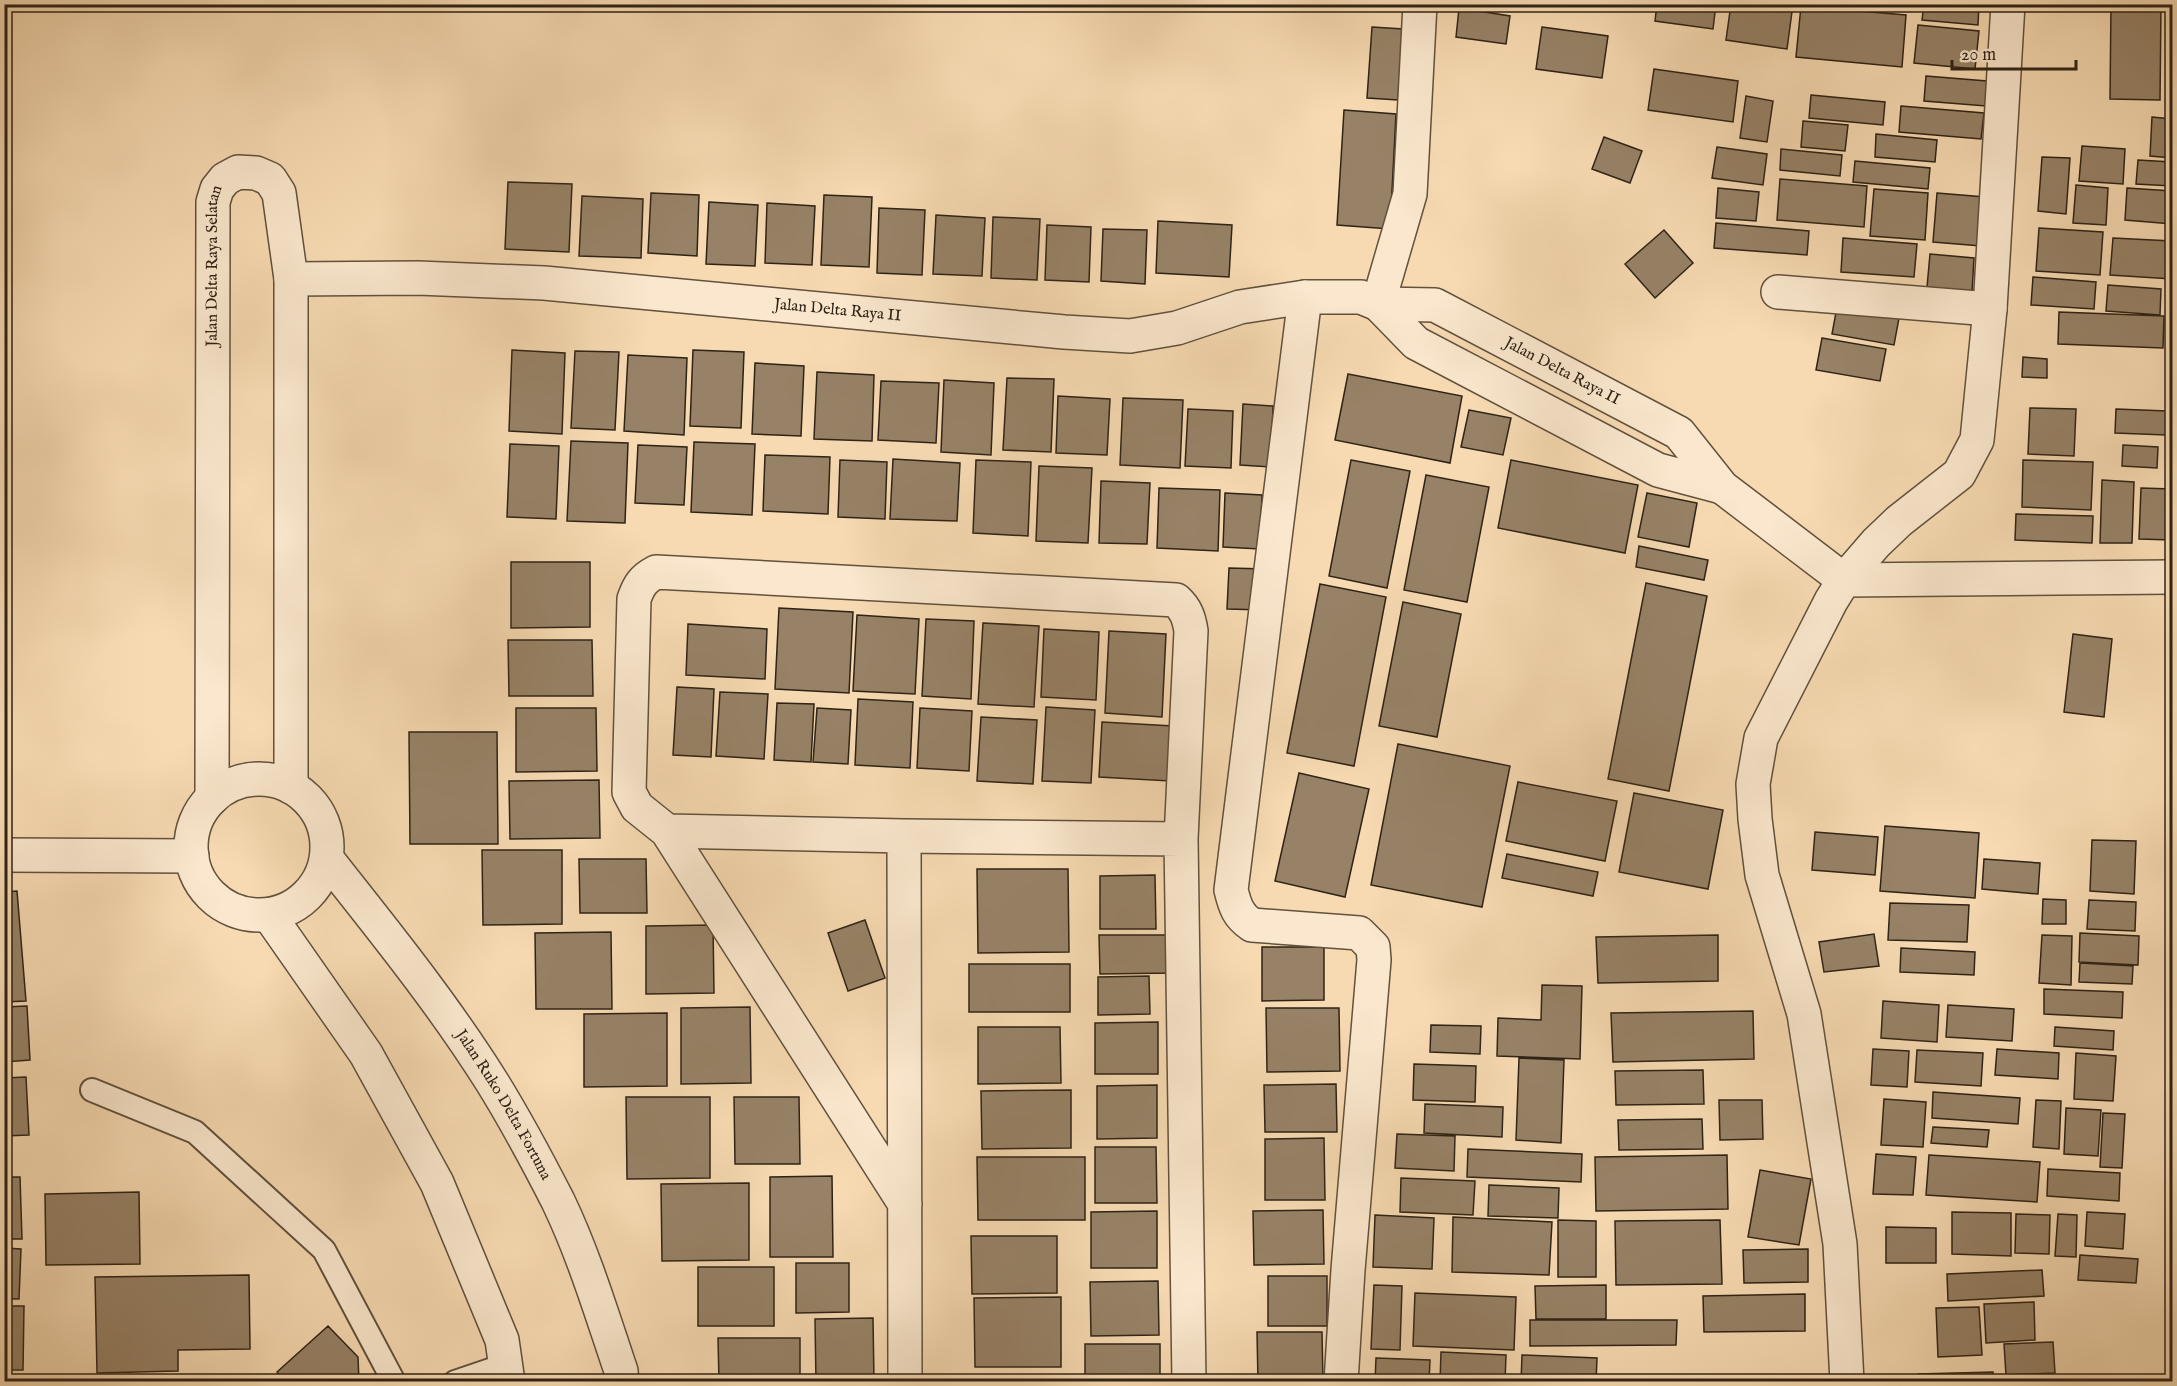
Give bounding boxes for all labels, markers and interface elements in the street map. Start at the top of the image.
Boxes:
scale bar [1952,33,2076,71]
text: 20 m [1961,44,1996,67]
street label: Jalan Delta Raya Selatan [203,183,228,349]
street label: Jalan Delta Raya II [771,295,902,327]
street label: Jalan Delta Raya II [1499,332,1623,410]
street label: Jalan Ruko Delta Fortuna [449,1024,555,1184]

